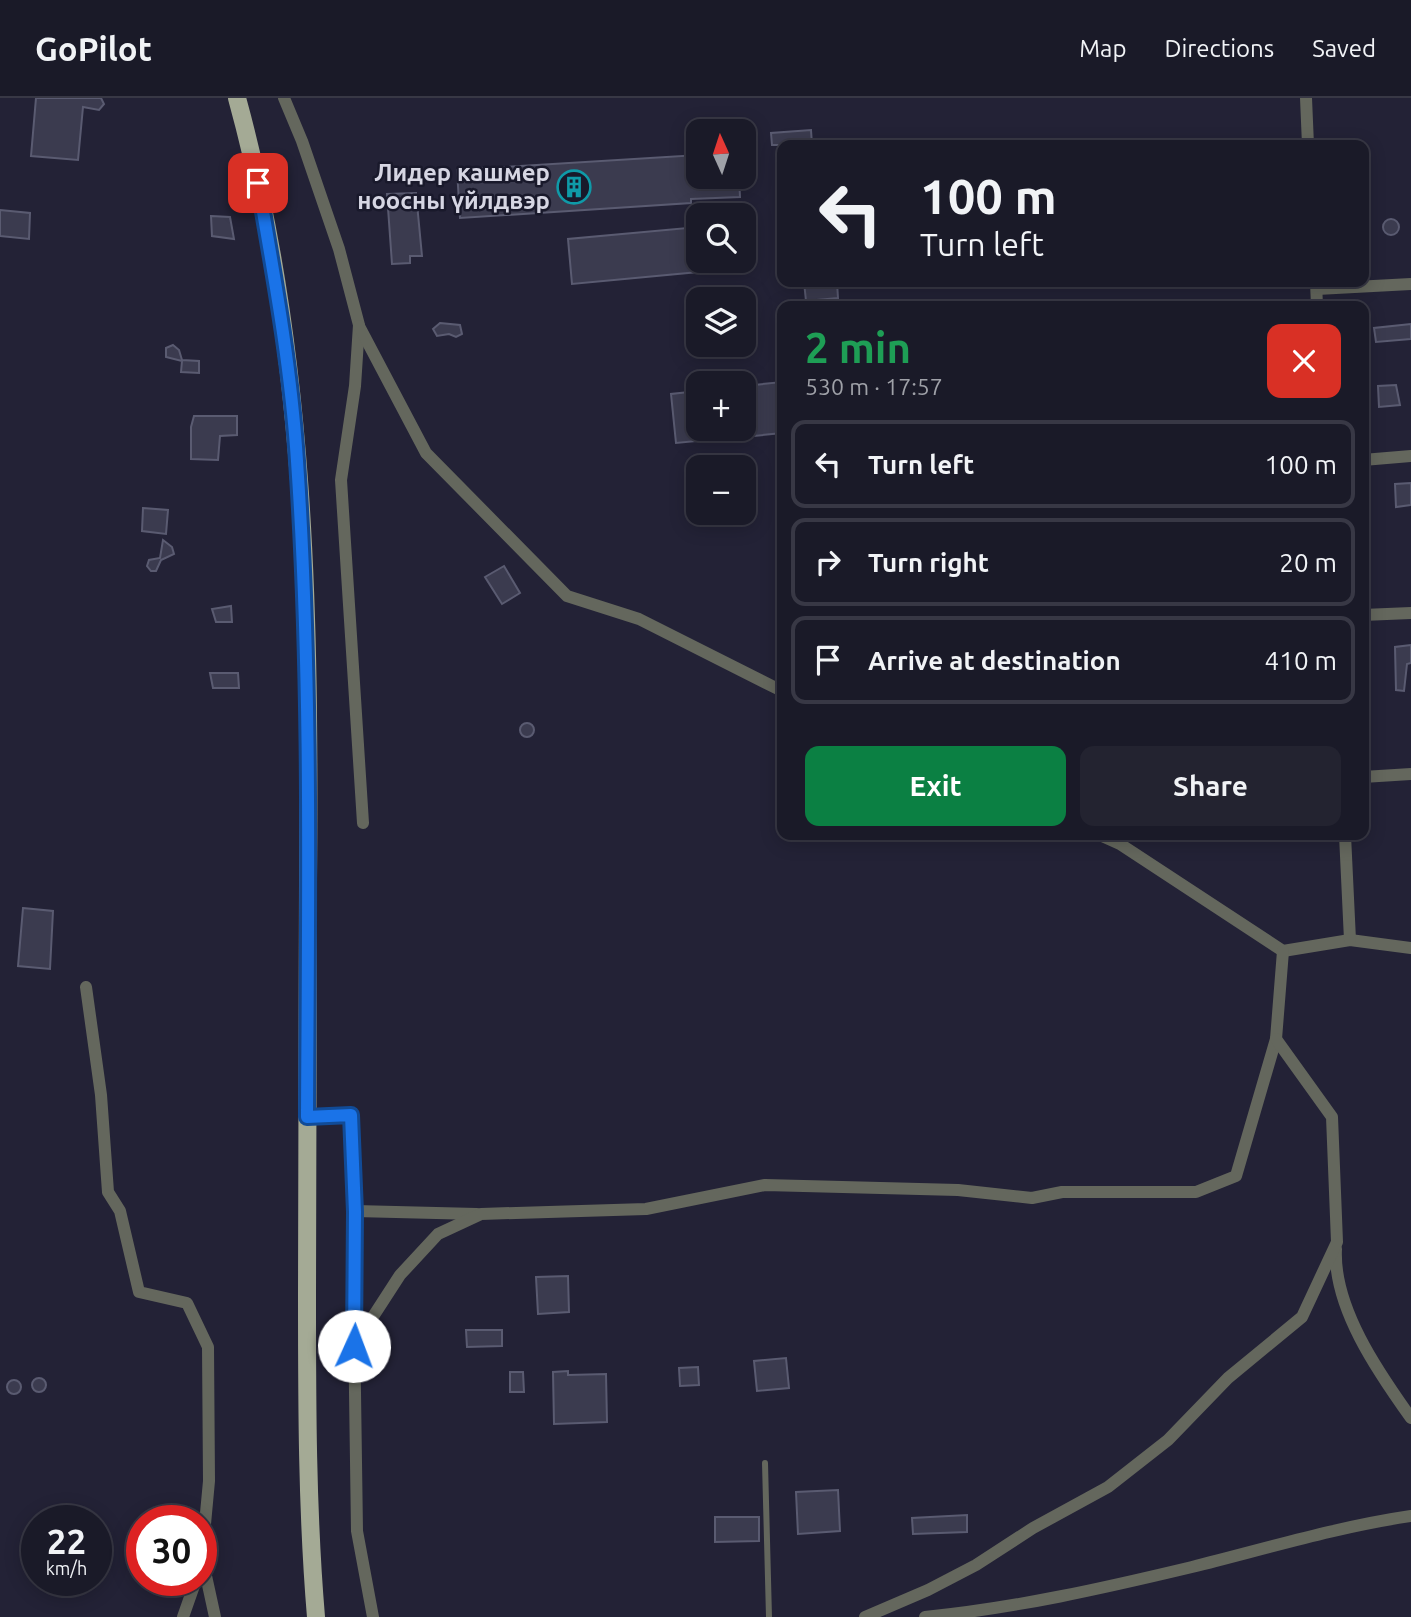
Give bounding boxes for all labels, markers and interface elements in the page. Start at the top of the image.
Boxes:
text: GoPilot [35,30,152,67]
text: Map [1079,35,1126,62]
text: Directions [1164,35,1274,62]
text: Saved [1312,35,1376,62]
north arrow [686,119,756,189]
map controls [686,119,756,525]
pin [228,153,288,213]
place label: Лидер кашмер ноосны үйлдвэр [357,159,550,214]
icon: arrive [239,164,277,202]
building icon: Лидер кашмер ноосны үйлдвэр [555,168,593,206]
icon: left [805,168,896,259]
text: 100 m [920,168,1057,223]
button: search [686,203,756,273]
text: Turn left [920,226,1044,262]
button: layers [686,287,756,357]
text: 2 min [805,324,911,371]
button: close [1267,324,1341,398]
button: + [686,371,756,441]
text: 530 m · 17:57 [805,374,943,399]
icon: left [809,445,847,483]
text: Turn left [868,450,974,479]
text: 100 m [1265,450,1337,479]
button: − [686,455,756,525]
icon: right [809,543,847,581]
text: Turn right [868,548,989,577]
text: 20 m [1279,548,1337,577]
icon: arrive [809,641,847,679]
text: Arrive at destination [868,646,1121,675]
text: 410 m [1265,646,1337,675]
button: Exit [805,746,1066,826]
button: Share [1080,746,1341,826]
position arrow [317,1309,391,1383]
speed limit sign: 30 [126,1505,217,1596]
text: 22 [47,1521,86,1561]
text: km/h [46,1558,87,1578]

